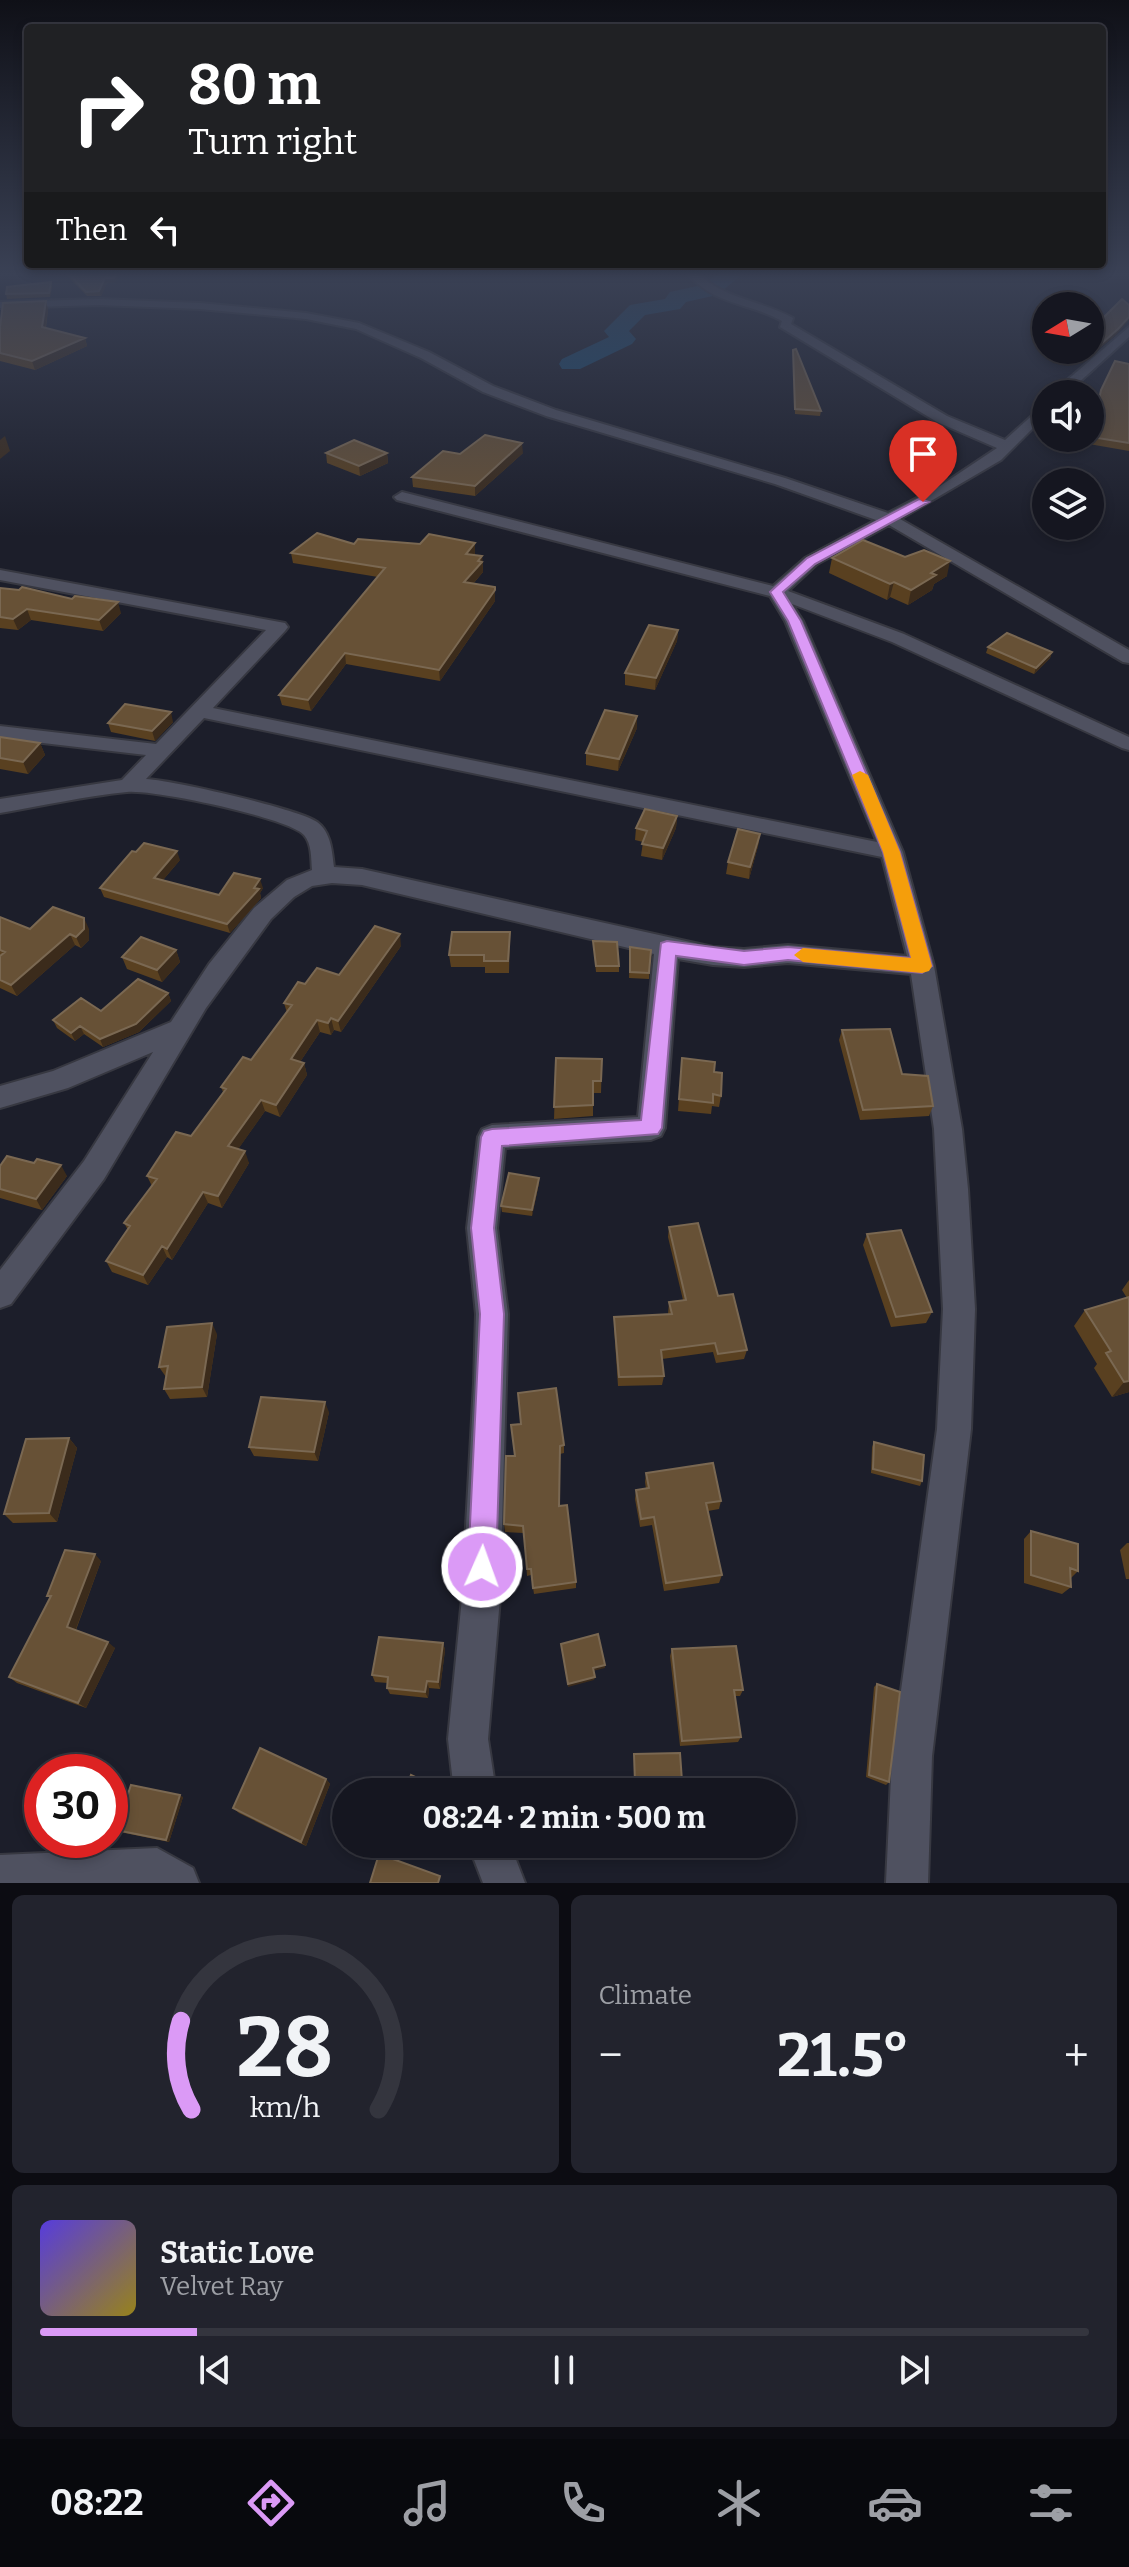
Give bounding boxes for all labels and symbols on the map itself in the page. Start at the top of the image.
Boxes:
north arrow [1032,292,1104,364]
pin [889,420,957,502]
position arrow [440,1525,524,1609]
speed limit sign: 30 [24,1754,128,1858]

